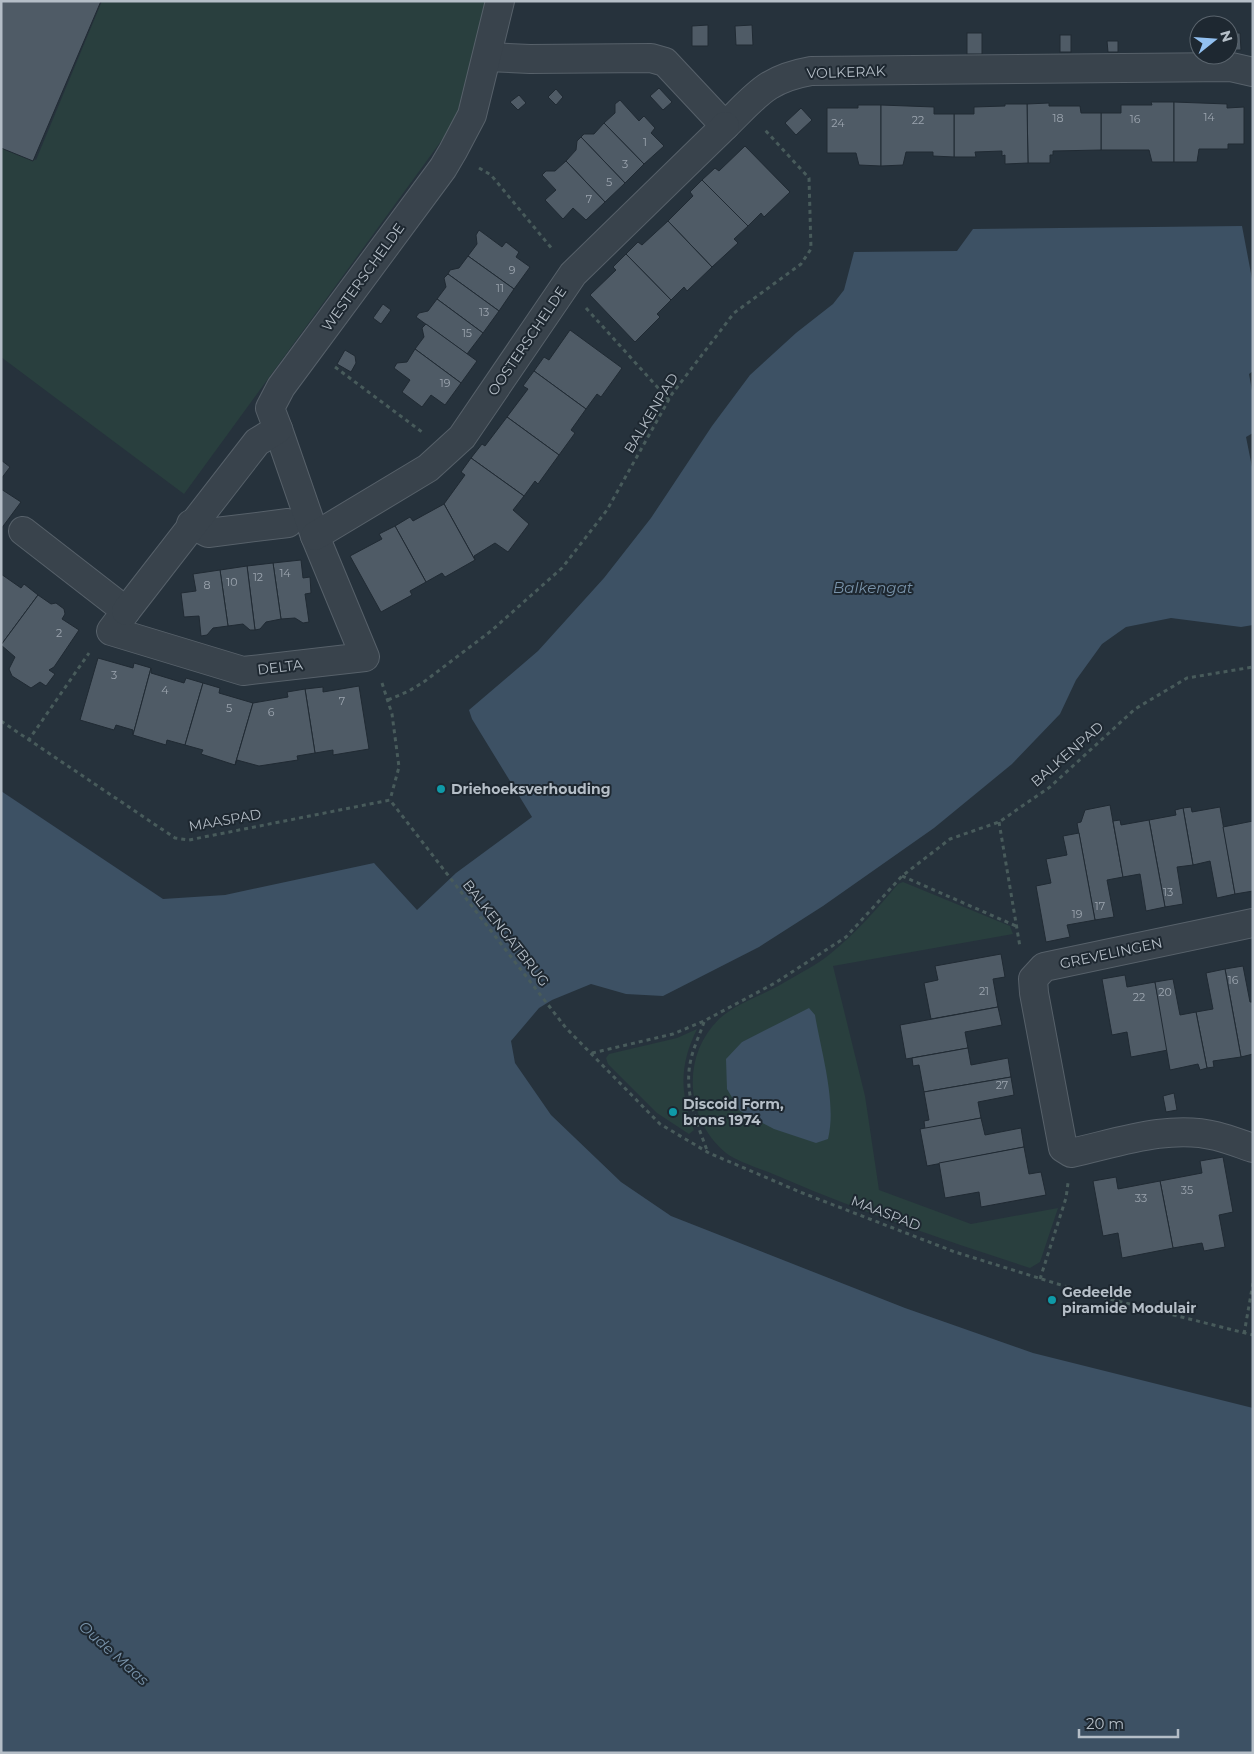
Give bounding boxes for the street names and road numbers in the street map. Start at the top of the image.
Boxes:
street label: VOLKERAK [806,62,886,82]
street label: WESTERSCHELDE [318,219,408,335]
street label: OOSTERSCHELDE [484,283,570,399]
street label: BALKENPAD [620,370,682,456]
street label: DELTA [256,655,305,679]
street label: BALKENPAD [1027,718,1107,790]
street label: MAASPAD [187,805,263,835]
street label: BALKENGATBRUG [459,876,553,990]
street label: GREVELINGEN [1058,933,1164,973]
street label: MAASPAD [849,1191,923,1235]

